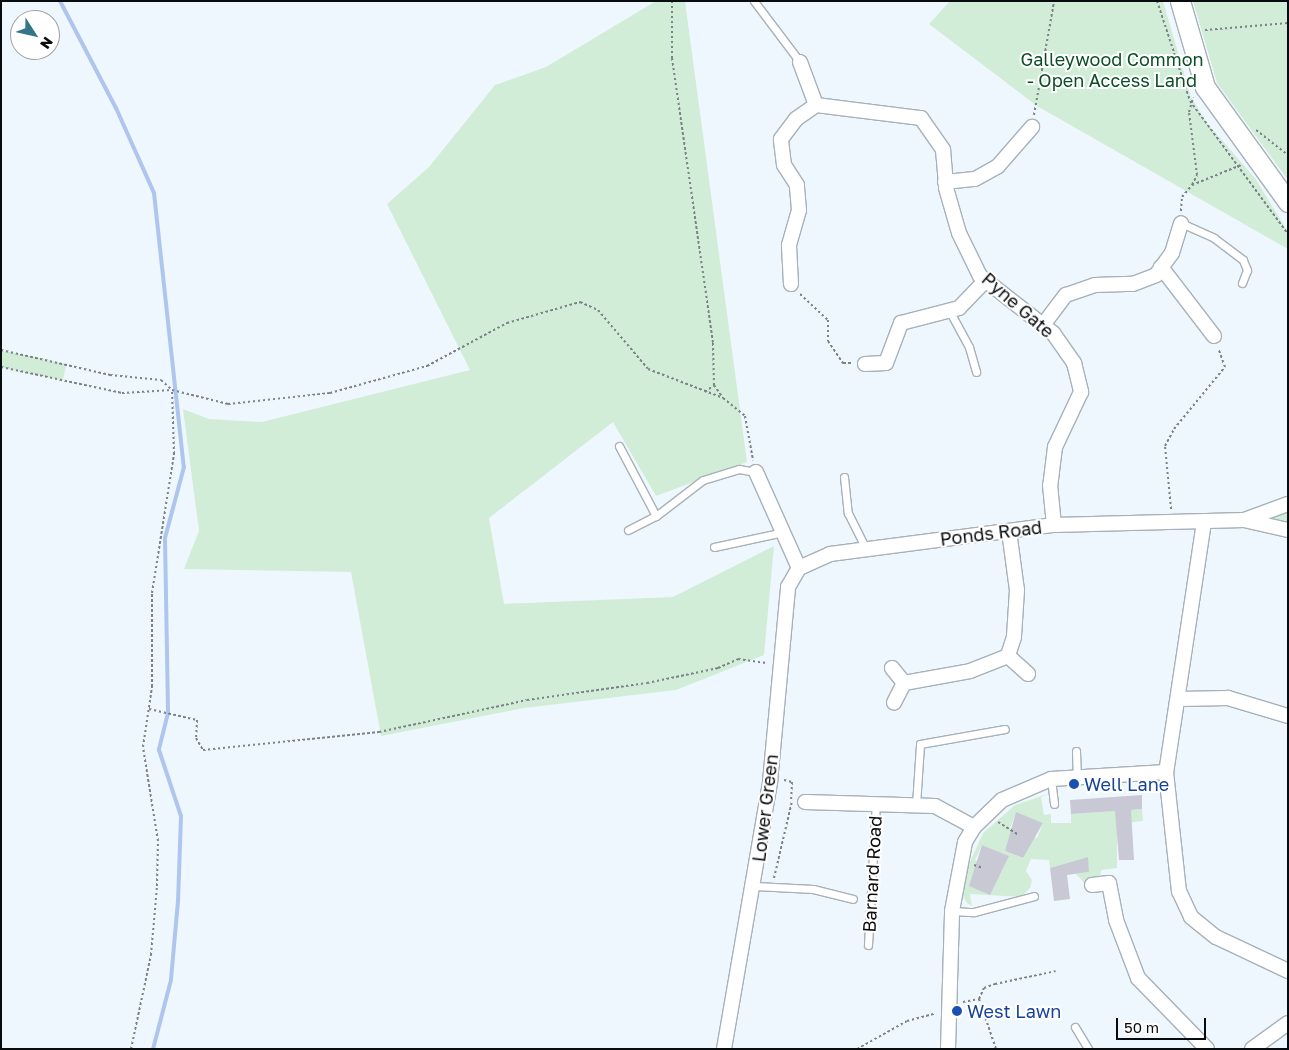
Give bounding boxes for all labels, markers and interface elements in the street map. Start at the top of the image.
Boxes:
north arrow [10,10,60,60]
text: N [37,34,57,53]
park label: Galleywood Common - Open Access Land [1020,49,1204,92]
street label: Pyne Gate [977,268,1059,342]
street label: Ponds Road [939,516,1043,550]
street label: Lower Green [748,753,782,863]
place label: Well Lane [1084,773,1169,795]
marker: Well Lane [1068,778,1080,790]
street label: Barnard Road [858,815,886,933]
place label: West Lawn [967,1000,1061,1022]
marker: West Lawn [951,1005,963,1017]
scale bar [1119,1008,1209,1040]
text: 50 m [1124,1018,1159,1036]

